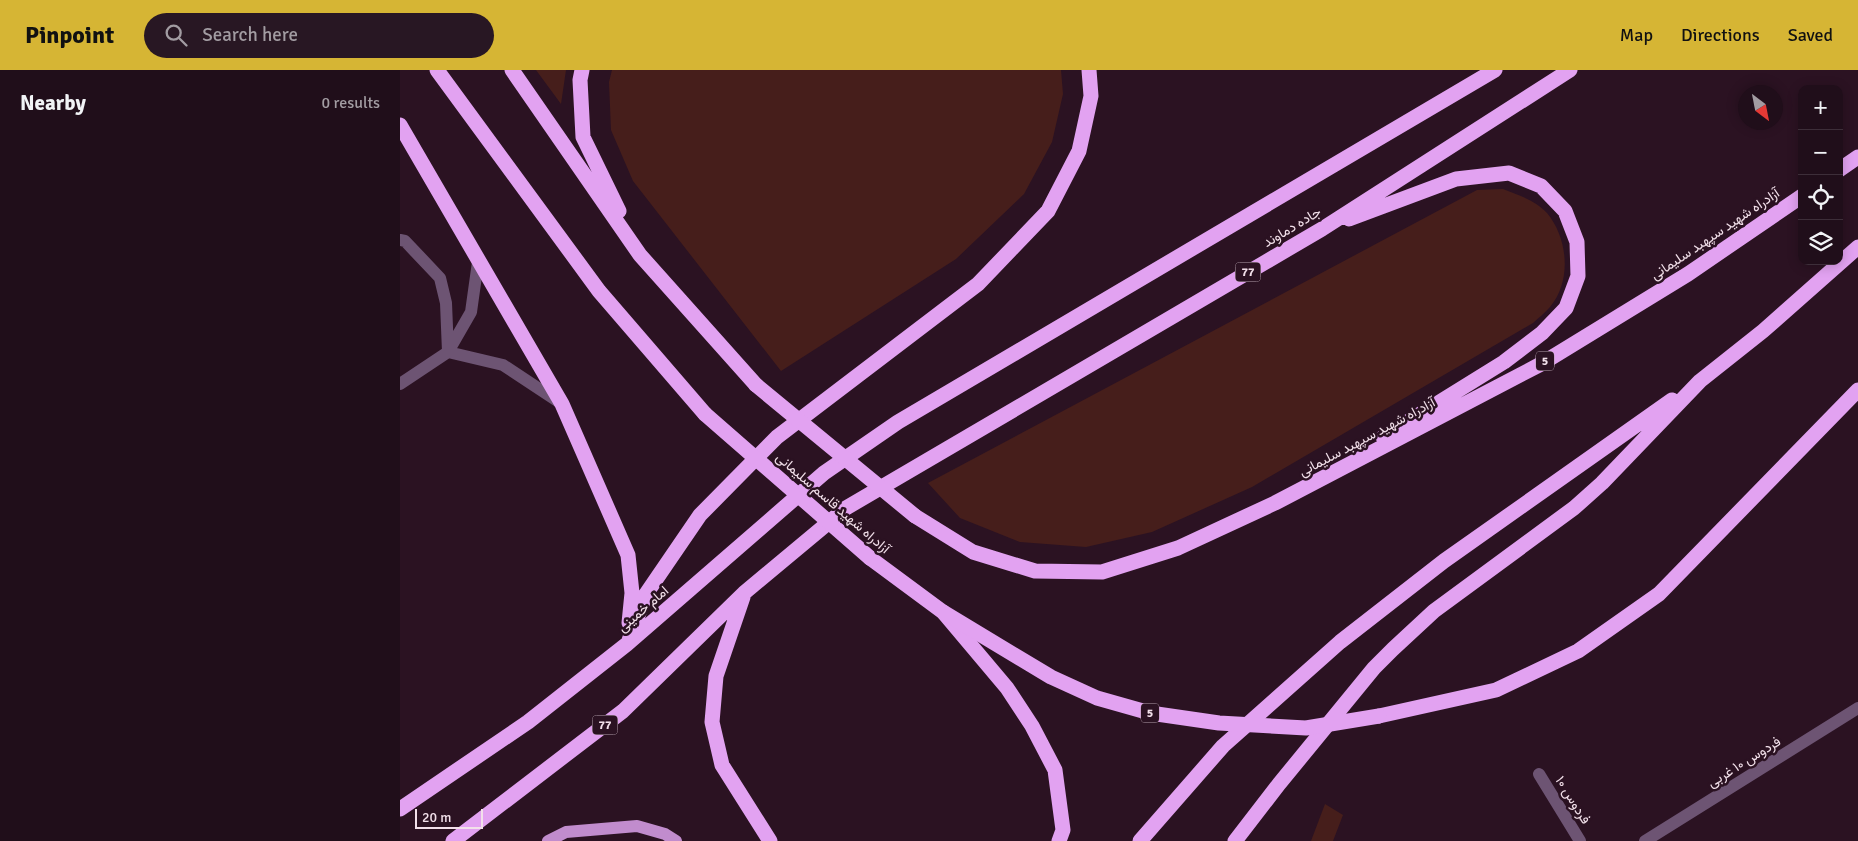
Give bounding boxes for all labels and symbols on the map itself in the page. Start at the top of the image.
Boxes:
north arrow [1738,85,1783,130]
street label: آزادراه شهید سپهبد سلیمانی [1647,184,1785,284]
street label: جاده دماوند [1260,203,1324,251]
road number: 77 [1236,262,1260,282]
road number: 5 [1536,352,1554,370]
street label: آزادراه شهید سپهبد سلیمانی [1296,393,1440,481]
street label: آزادراه شهید قاسم سلیمانی [772,449,895,558]
street label: امام خمینی [614,582,672,636]
road number: 5 [1141,704,1159,722]
road number: 77 [592,716,618,734]
street label: فردوس ۱۰ غربی [1704,733,1784,791]
street label: فردوس ۱۰ [1552,773,1594,827]
scale bar [415,806,482,829]

